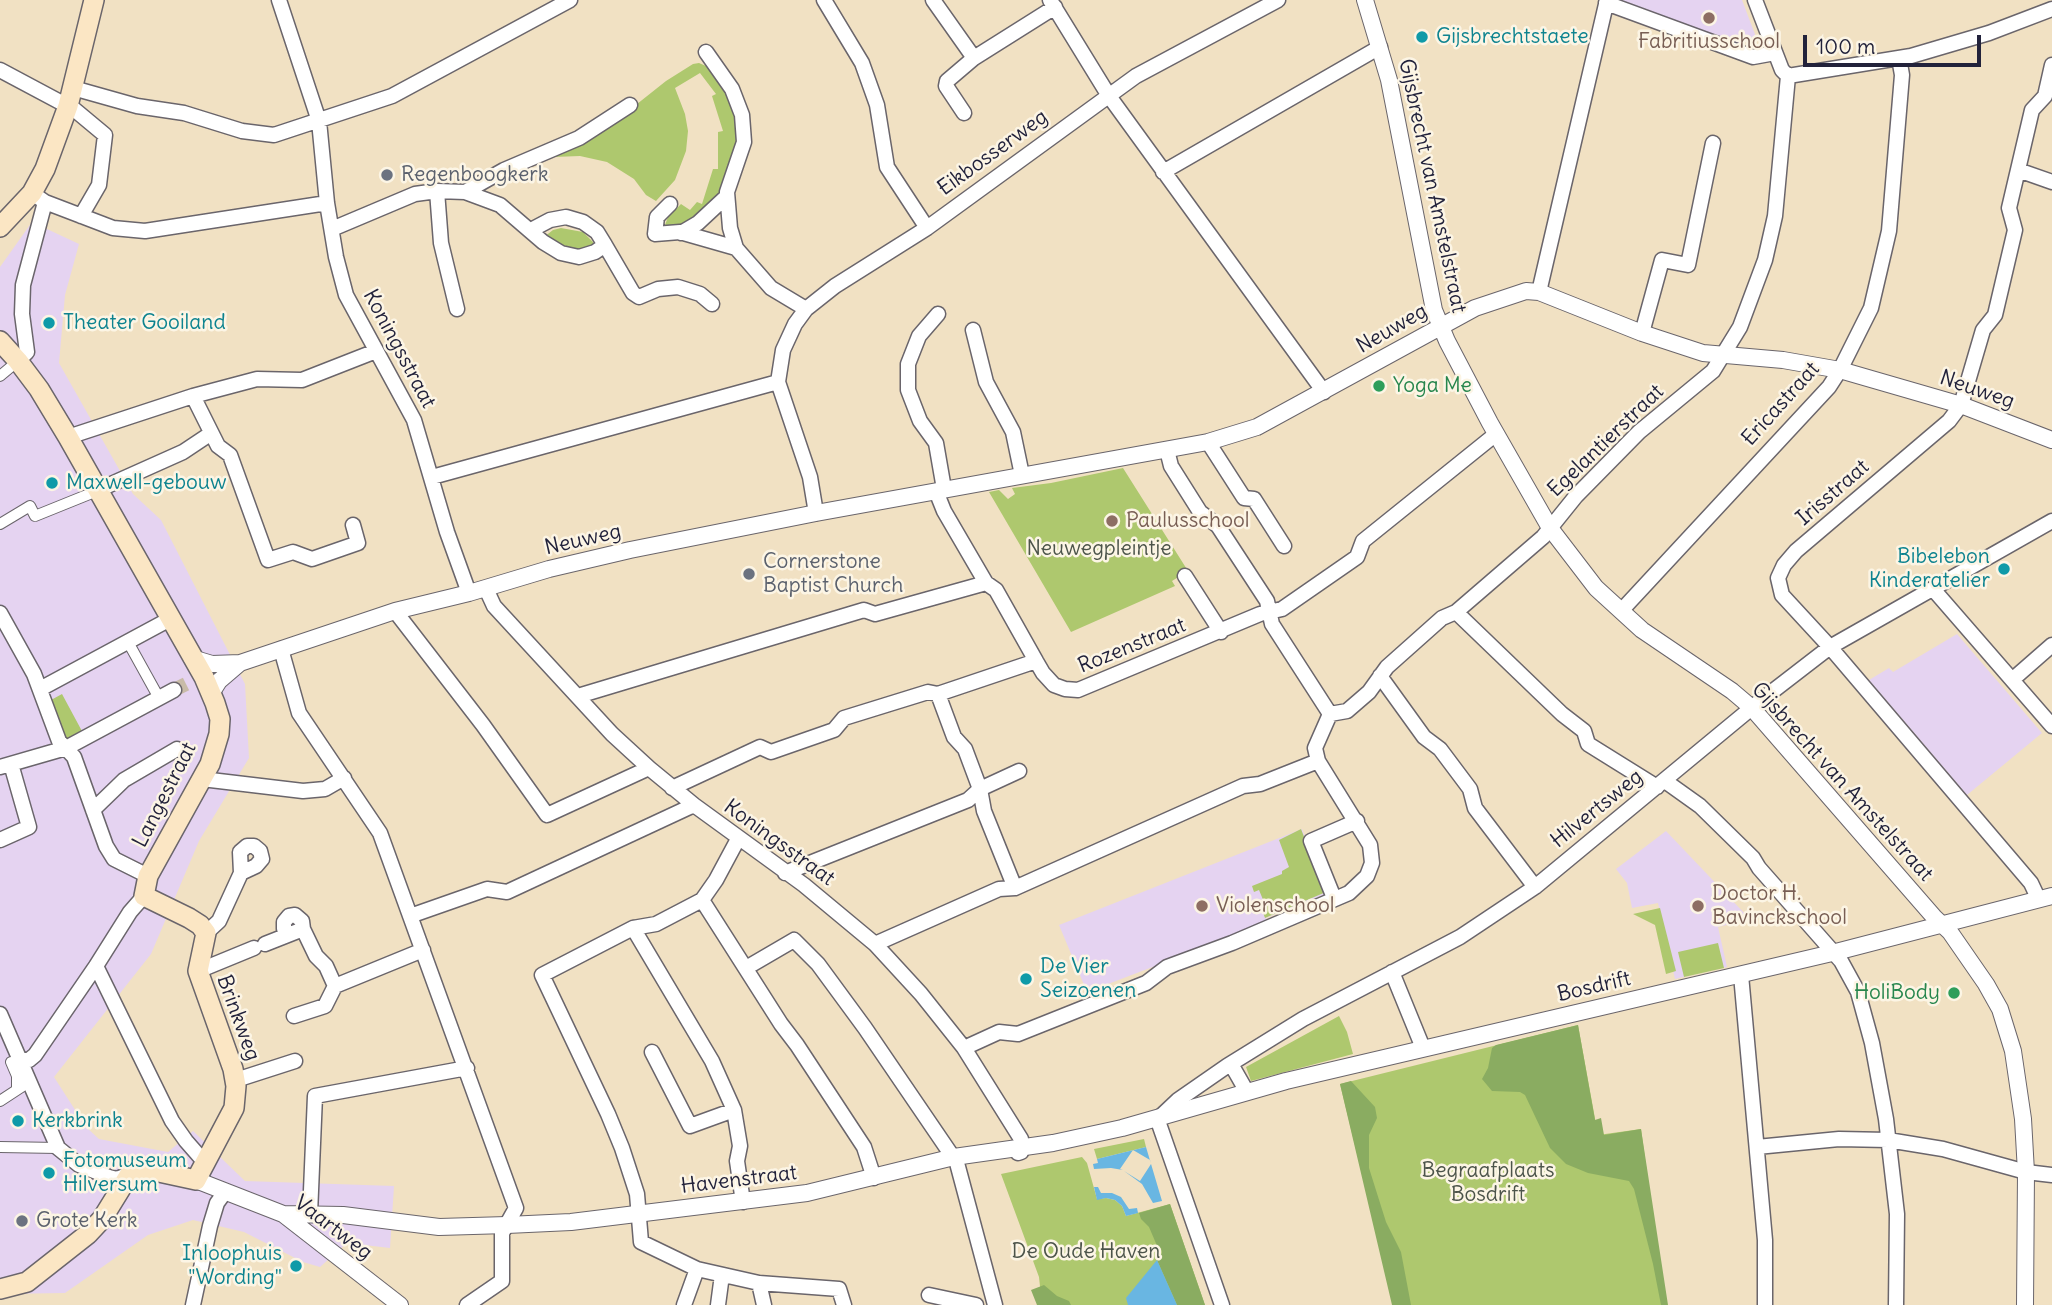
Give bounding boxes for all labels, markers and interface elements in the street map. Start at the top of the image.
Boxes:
marker: Fabritiusschool [1701,10,1717,26]
scale bar [1807,21,1986,65]
place label: Gijsbrechtstaete [1436,24,1589,50]
marker: Gijsbrechtstaete [1414,29,1430,45]
place label: Fabritiusschool [1638,29,1780,55]
text: 100 m [1816,33,1875,60]
street label: Gijsbrecht van Amstelstraat [1393,57,1471,315]
street label: Eikbosserweg [933,105,1053,201]
place label: Regenboogkerk [401,162,548,188]
marker: Regenboogkerk [379,167,395,183]
street label: Koningsstraat [357,285,441,413]
street label: Neuweg [1352,299,1432,359]
place label: Theater Gooiland [63,310,226,336]
marker: Theater Gooiland [41,315,57,331]
street label: Ericastraat [1737,357,1825,451]
street label: Neuweg [1936,365,2018,415]
place label: Yoga Me [1393,373,1472,399]
marker: Yoga Me [1371,378,1387,394]
street label: Egelantierstraat [1543,379,1669,503]
street label: Irisstraat [1792,455,1874,531]
place label: Maxwell-gebouw [66,470,227,496]
marker: Maxwell-gebouw [44,475,60,491]
place label: Paulusschool [1126,508,1249,534]
marker: Paulusschool [1104,513,1120,529]
street label: Neuweg [542,519,624,561]
park label: Neuwegpleintje [1026,536,1172,562]
place label: Bibelebon Kinderatelier [1869,544,1990,594]
place label: Cornerstone Baptist Church [763,549,903,599]
marker: Bibelebon Kinderatelier [1996,561,2012,577]
marker: Cornerstone Baptist Church [741,566,757,582]
street label: Rozenstraat [1074,613,1190,679]
street label: Gijsbrecht van Amstelstraat [1746,677,1938,887]
street label: Langestraat [128,738,202,852]
street label: Hilvertsweg [1546,764,1648,854]
street label: Koningsstraat [719,794,839,892]
place label: Doctor H. Bavinckschool [1712,881,1847,931]
place label: Violenschool [1216,893,1334,919]
marker: Violenschool [1194,898,1210,914]
marker: Doctor H. Bavinckschool [1690,898,1706,914]
place label: De Vier Seizoenen [1040,954,1136,1004]
street label: Bosdrift [1555,966,1633,1008]
marker: De Vier Seizoenen [1018,971,1034,987]
street label: Brinkweg [211,972,265,1064]
place label: HoliBody [1854,980,1940,1006]
marker: HoliBody [1946,985,1962,1001]
place label: Kerkbrink [32,1108,123,1134]
marker: Kerkbrink [10,1113,26,1129]
place label: Fotomuseum Hilversum [63,1148,187,1198]
park label: Begraafplaats Bosdrift [1421,1158,1555,1208]
street label: Havenstraat [680,1160,798,1200]
marker: Fotomuseum Hilversum [41,1165,57,1181]
street label: Vaartweg [289,1190,377,1266]
place label: Grote Kerk [36,1208,137,1234]
marker: Grote Kerk [14,1213,30,1229]
park label: De Oude Haven [1012,1239,1160,1265]
place label: Inloophuis "Wording" [182,1241,282,1291]
marker: Inloophuis "Wording" [288,1258,304,1274]

